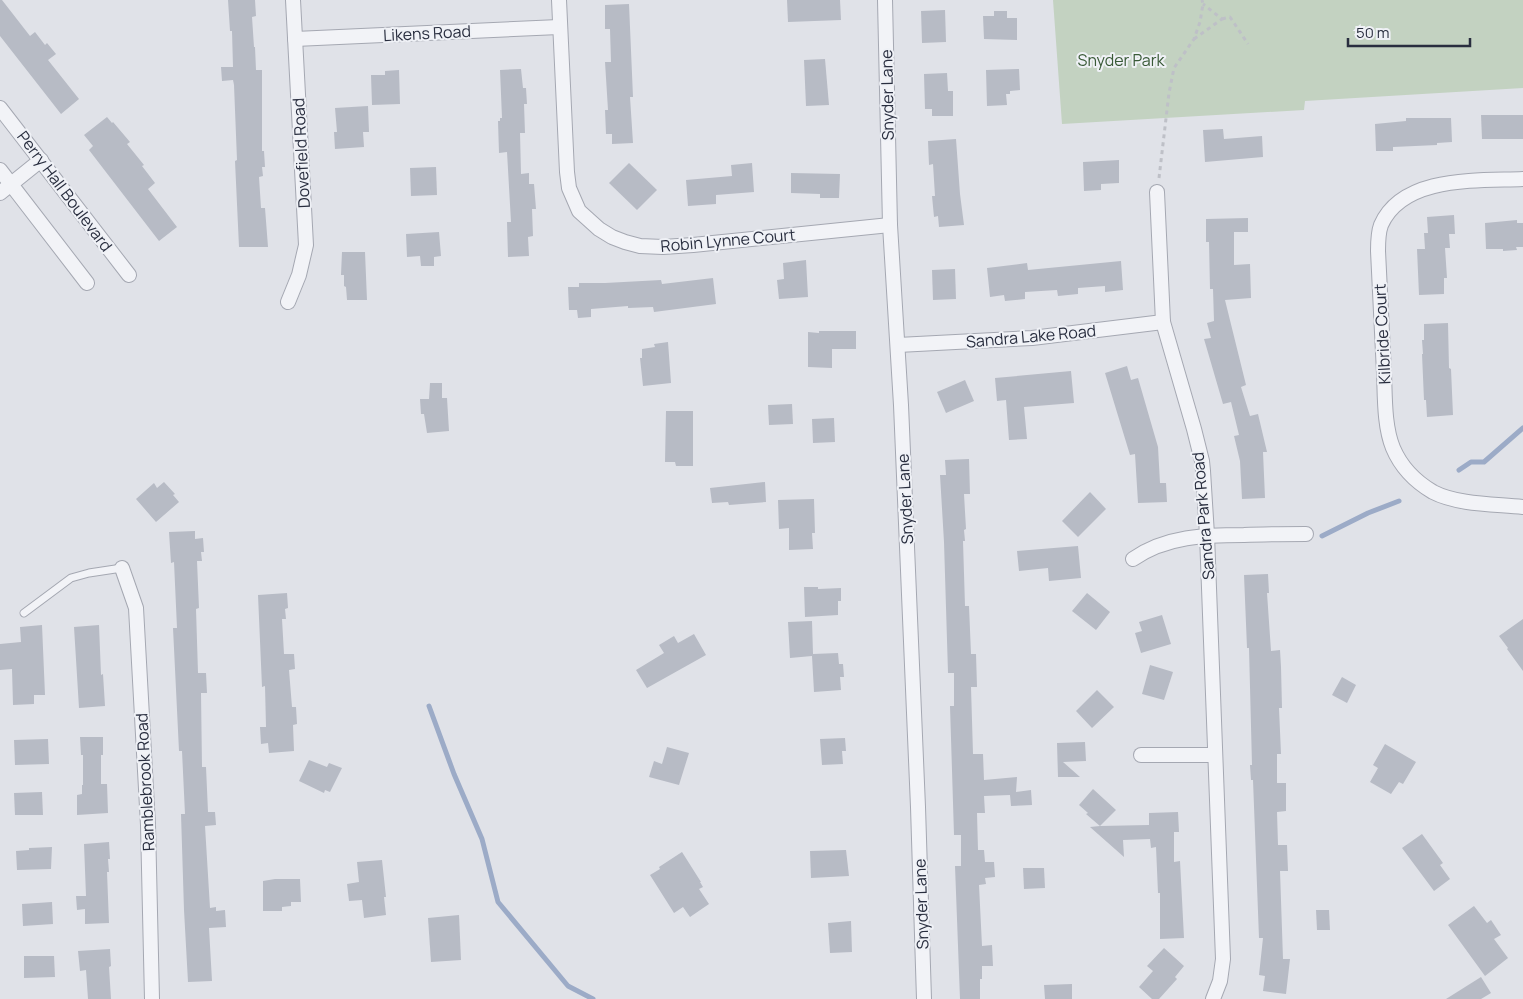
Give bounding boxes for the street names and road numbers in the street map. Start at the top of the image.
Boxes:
street label: Likens Road [383,20,471,46]
street label: Snyder Lane [875,49,899,141]
street label: Dovefield Road [287,97,315,209]
street label: Perry Hall Boulevard [12,126,118,256]
street label: Robin Lynne Court [660,223,796,257]
street label: Kilbride Court [1368,283,1396,385]
street label: Sandra Lake Road [965,319,1097,353]
street label: Sandra Park Road [1186,451,1220,581]
street label: Snyder Lane [892,453,918,545]
street label: Ramblebrook Road [130,712,160,852]
street label: Snyder Lane [908,858,934,950]

